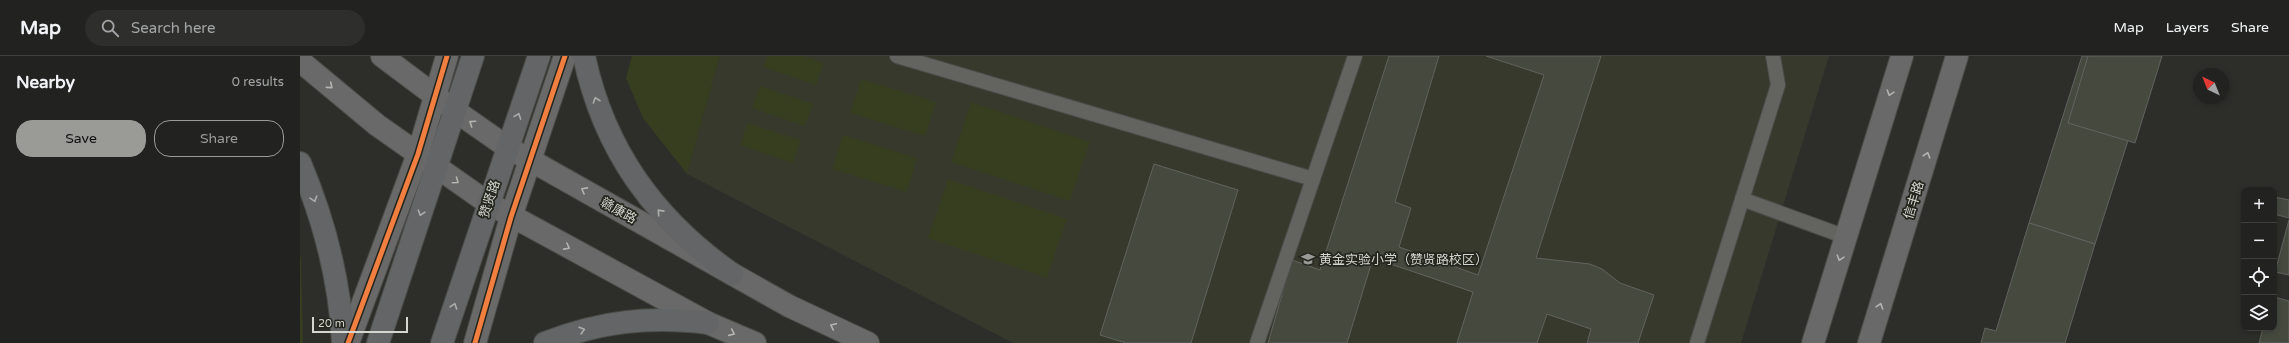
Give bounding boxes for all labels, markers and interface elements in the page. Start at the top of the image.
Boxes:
search box [85,10,365,46]
text: Map [20,17,61,39]
icon: search [99,17,121,39]
text: Search here [131,19,215,37]
text: Map [2114,19,2144,36]
text: Layers [2166,19,2209,36]
text: Share [2231,19,2269,36]
north arrow [2193,68,2229,104]
text: Nearby [16,72,75,93]
text: 0 results [232,74,284,90]
one-way arrow [325,81,333,88]
one-way arrow [1886,90,1895,97]
one-way arrow [592,97,600,104]
one-way arrow [513,113,521,120]
button: Save [16,120,146,157]
button: Share [154,120,284,157]
one-way arrow [470,121,477,128]
one-way arrow [1922,151,1931,158]
one-way arrow [452,176,459,184]
street label: 赞贤路 [476,178,504,220]
street label: 信丰路 [1901,179,1927,221]
map controls [2241,187,2277,331]
button: + [2241,187,2277,223]
one-way arrow [581,188,588,195]
street label: 赣康路 [598,194,639,227]
one-way arrow [309,196,318,203]
one-way arrow [417,209,426,216]
one-way arrow [658,209,665,217]
button: − [2241,223,2277,259]
one-way arrow [563,243,570,250]
school or university icon: 黄金实验小学（赞贤路校区） [1300,251,1316,267]
place label: 黄金实验小学（赞贤路校区） [1319,252,1488,268]
one-way arrow [1836,254,1845,261]
button: locate [2241,259,2277,295]
button: layers [2241,295,2277,331]
one-way arrow [1875,302,1884,309]
one-way arrow [450,303,458,310]
scale bar [312,315,408,334]
text: 20 m [318,317,345,330]
one-way arrow [829,323,837,331]
one-way arrow [578,326,585,335]
one-way arrow [728,328,736,336]

